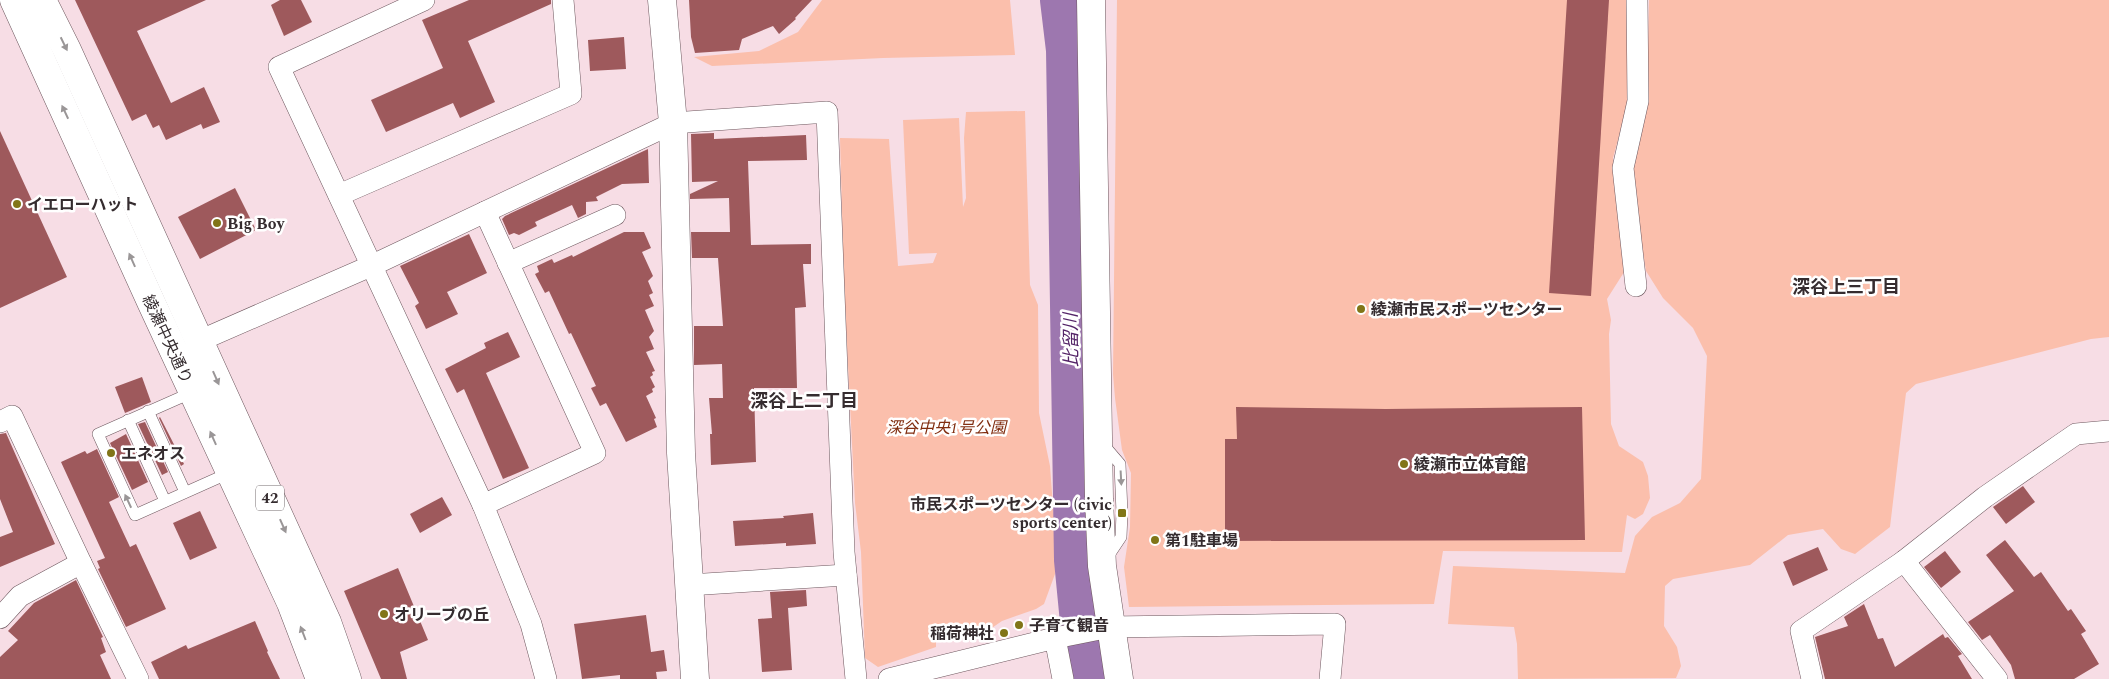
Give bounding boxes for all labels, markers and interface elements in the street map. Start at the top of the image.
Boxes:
one-way arrow [60,37,68,51]
one-way arrow [60,105,68,119]
place label: イエローハット [27,193,139,217]
marker: イエローハット [11,198,23,210]
place label: Big Boy [227,212,286,236]
marker: Big Boy [211,217,223,229]
one-way arrow [128,253,136,267]
district label: 深谷上三丁目 [1792,274,1900,301]
street label: 綾瀬中央通り [136,291,198,388]
place label: 綾瀬市民スポーツセンター [1371,298,1563,322]
marker: 綾瀬市民スポーツセンター [1355,303,1367,315]
water label: 比留川 [1057,311,1085,367]
one-way arrow [212,371,220,385]
district label: 深谷上二丁目 [750,388,858,415]
park label: 深谷中央1号公園 [886,416,1008,440]
one-way arrow [209,431,217,445]
place label: エネオス [121,442,185,466]
marker: エネオス [105,447,117,459]
place label: 綾瀬市立体育館 [1414,453,1526,477]
marker: 綾瀬市立体育館 [1398,458,1410,470]
one-way arrow [1117,470,1125,486]
road number: 42 [256,486,284,510]
place label: 市民スポーツセンター (civic sports center) [910,493,1112,535]
one-way arrow [124,494,132,508]
marker: 市民スポーツセンター (civic sports center) [1116,507,1128,519]
one-way arrow [280,519,288,533]
place label: 第1駐車場 [1165,529,1238,553]
marker: 第1駐車場 [1149,534,1161,546]
place label: オリーブの丘 [394,603,489,627]
marker: オリーブの丘 [378,608,390,620]
place label: 子育て観音 [1029,614,1109,638]
marker: 子育て観音 [1013,619,1025,631]
place label: 稲荷神社 [930,622,994,646]
one-way arrow [299,626,306,641]
marker: 稲荷神社 [998,627,1010,639]

